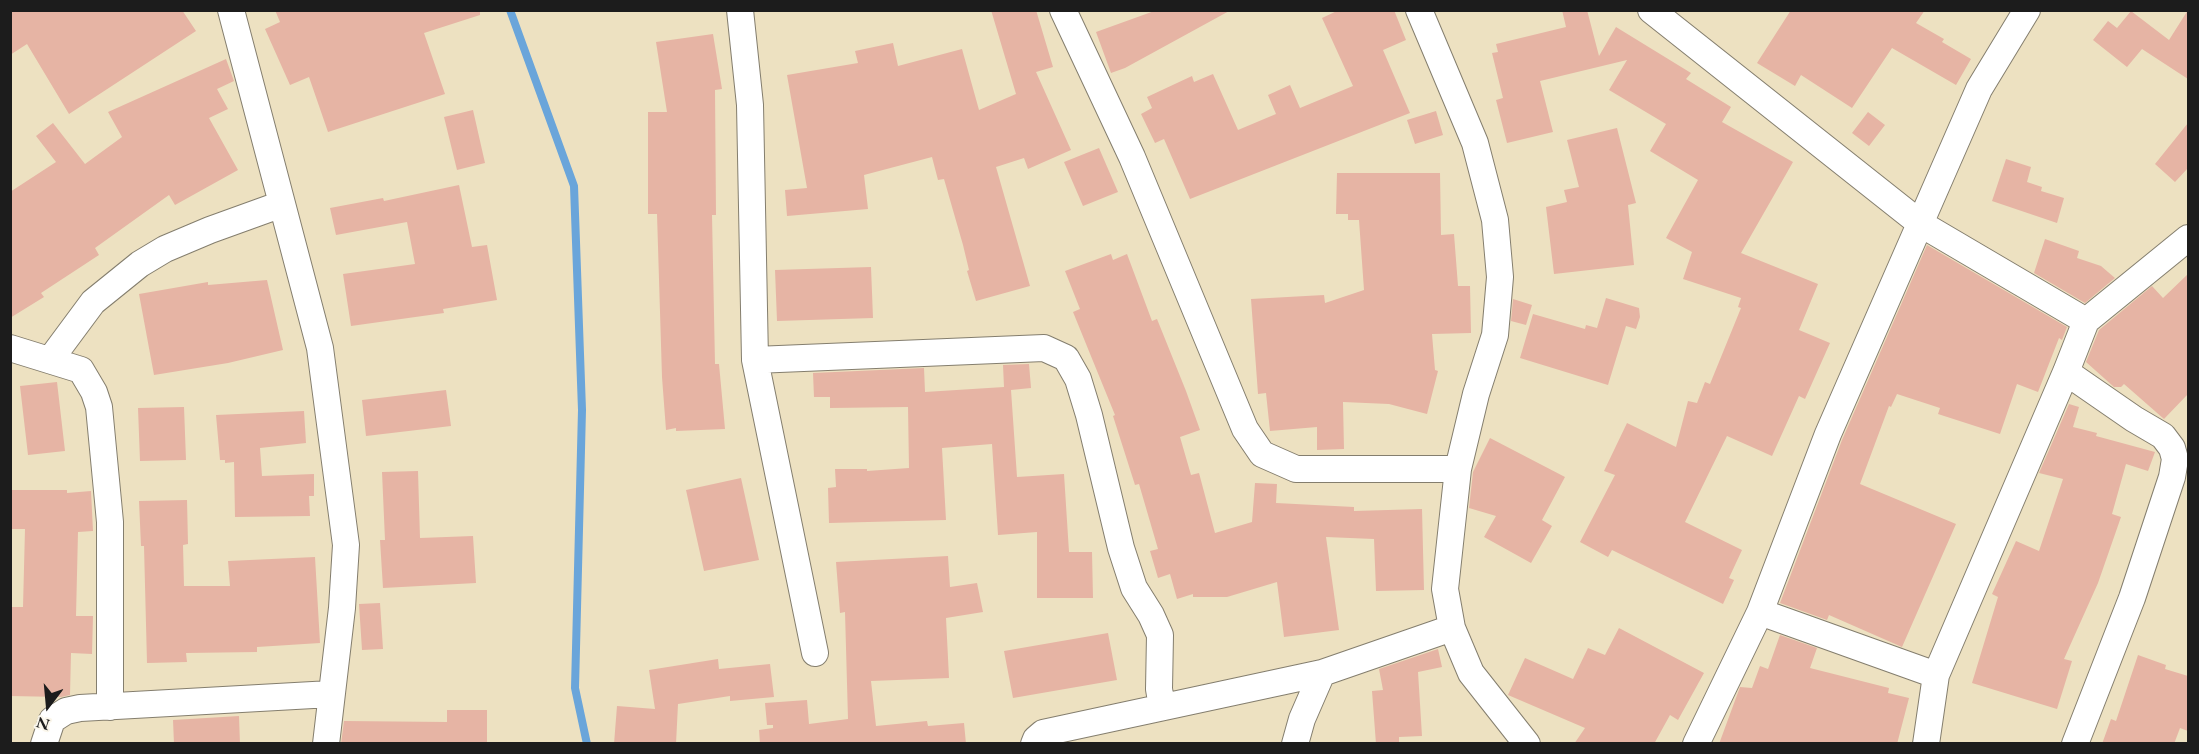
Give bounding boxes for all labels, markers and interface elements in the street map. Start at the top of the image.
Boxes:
north arrow [18,676,78,736]
text: N [34,712,52,736]

